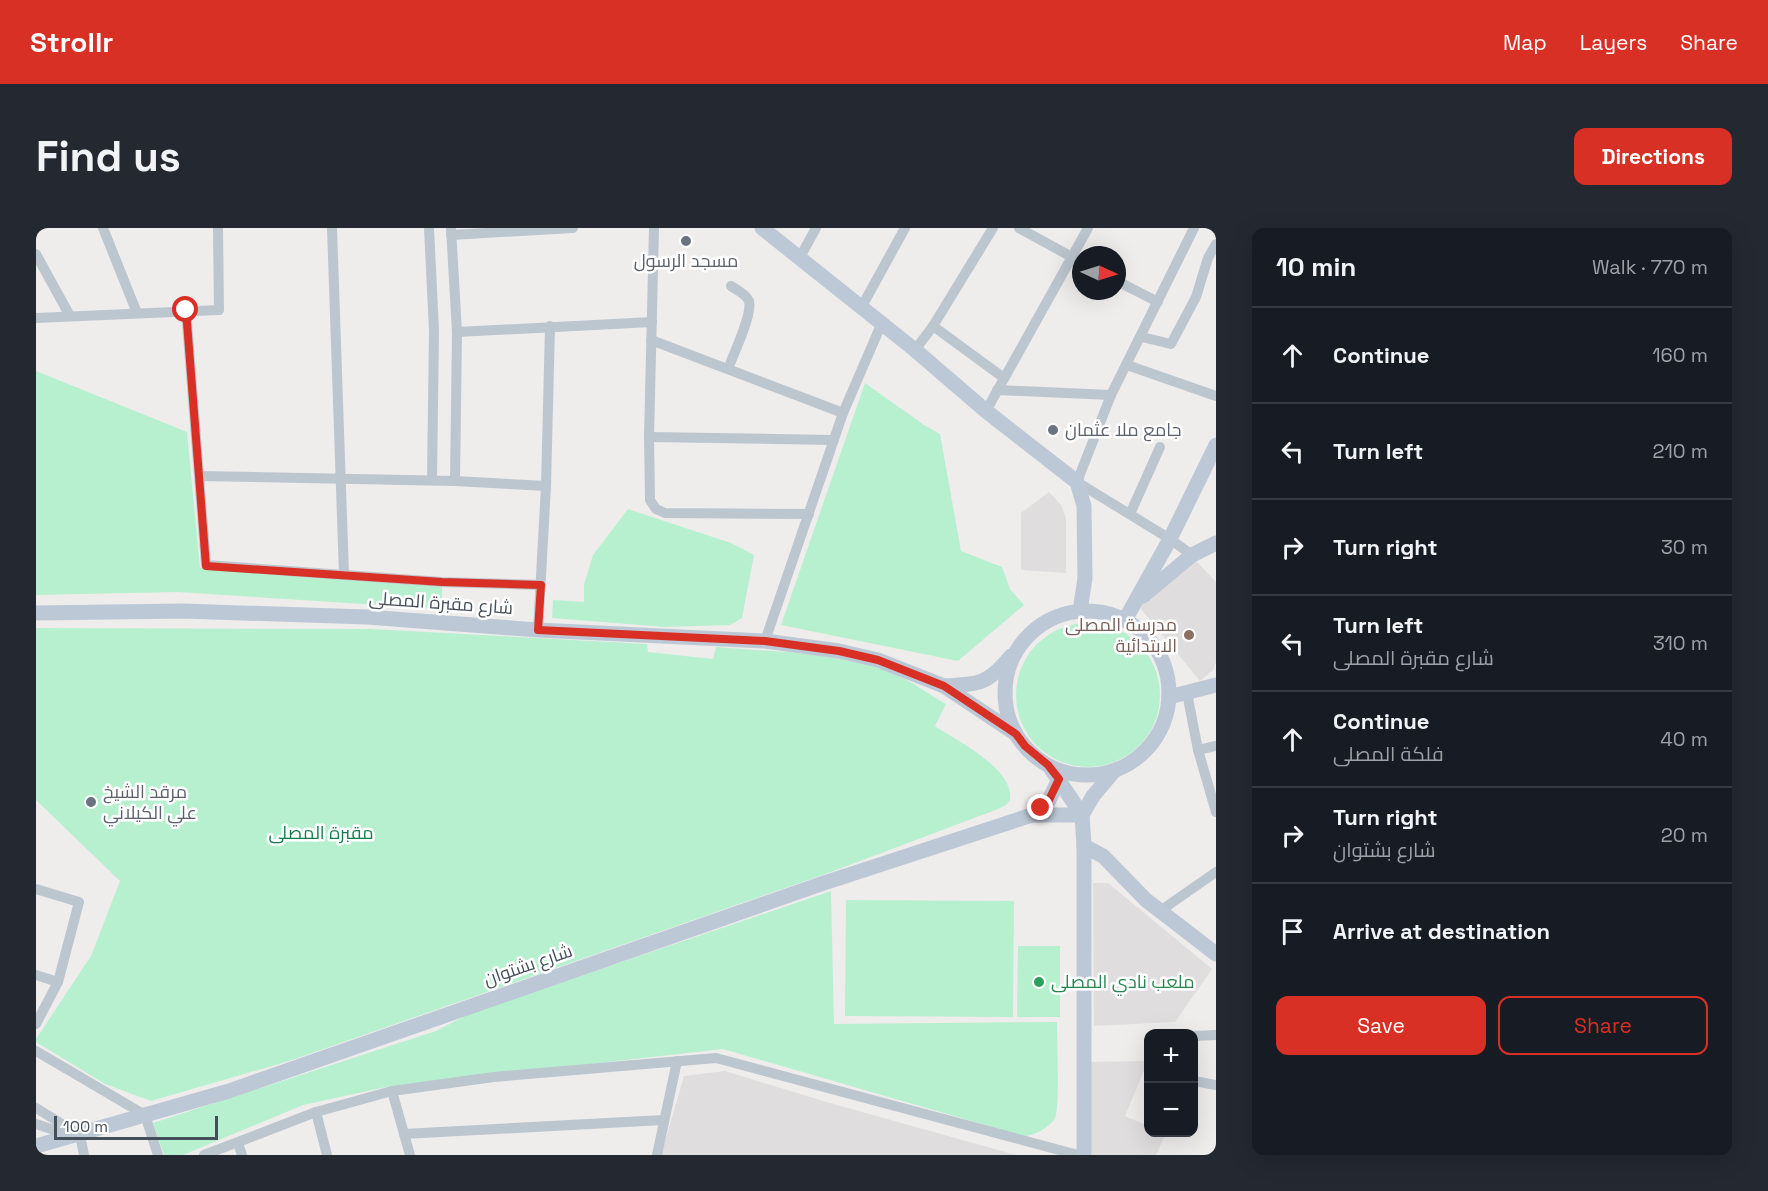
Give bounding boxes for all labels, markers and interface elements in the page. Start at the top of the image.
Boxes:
text: Strollr [30,24,113,60]
text: Map [1503,29,1547,56]
text: Layers [1580,29,1647,56]
text: Share [1680,29,1738,56]
button: Directions [1574,128,1732,185]
text: Find us [36,130,181,183]
marker: مسجد الرسول [679,234,693,248]
north arrow [1072,246,1126,300]
place label: مسجد الرسول [634,249,738,272]
text: 10 min [1276,250,1356,284]
text: Walk · 770 m [1592,254,1708,280]
route start [172,296,198,322]
icon: ahead [1276,339,1309,372]
text: Continue [1333,341,1429,369]
text: 160 m [1652,342,1708,368]
place label: جامع ملا عثمان [1065,418,1182,442]
marker: جامع ملا عثمان [1046,423,1060,437]
icon: left [1276,435,1309,468]
text: Turn left [1333,437,1423,465]
text: 210 m [1652,438,1708,464]
icon: right [1276,531,1309,564]
text: Turn right [1333,533,1438,561]
text: 30 m [1661,534,1708,560]
street label: شارع مقبرة المصلى [368,586,514,620]
text: Turn left [1333,611,1423,639]
place label: مدرسة المصلى الابتدائية [1065,613,1177,657]
icon: left [1276,627,1309,660]
marker: مدرسة المصلى الابتدائية [1182,628,1196,642]
text: 310 m [1653,630,1708,656]
text: شارع مقبرة المصلى [1333,645,1494,671]
text: Continue [1333,707,1429,735]
icon: ahead [1276,723,1309,756]
text: 40 m [1660,726,1708,752]
text: فلكة المصلى [1333,741,1444,767]
place label: مرقد الشيخ علي الكيلاني [103,780,197,827]
route end [1027,794,1053,820]
marker: مرقد الشيخ علي الكيلاني [84,795,98,809]
text: Turn right [1333,803,1438,831]
icon: right [1276,819,1309,852]
park label: مقبرة المصلى [268,821,374,844]
text: 20 m [1661,822,1708,848]
text: شارع بشتوان [1333,837,1436,863]
icon: arrive [1276,915,1309,948]
text: Arrive at destination [1333,917,1550,945]
street label: شارع بشتوان [480,939,576,991]
place label: ملعب نادي المصلى [1051,970,1195,996]
marker: ملعب نادي المصلى [1032,975,1046,989]
button: Save [1276,996,1486,1055]
button: Share [1498,996,1708,1055]
map controls [1144,1029,1198,1137]
button: + [1144,1029,1198,1083]
button: − [1144,1083,1198,1137]
scale bar [54,1113,218,1140]
text: 100 m [63,1116,108,1137]

